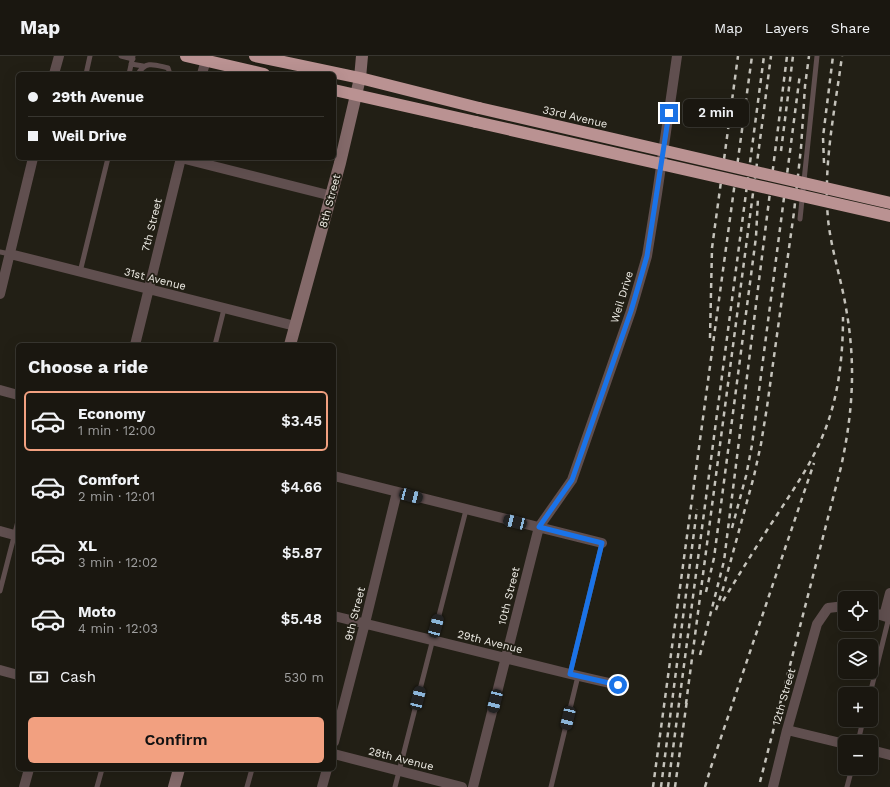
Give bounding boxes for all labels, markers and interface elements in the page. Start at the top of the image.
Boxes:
text: Map [20,16,60,39]
text: Map [714,20,743,36]
text: Layers [765,20,809,36]
text: Share [831,20,870,36]
text: 29th Avenue [52,88,144,106]
callout: 2 min [683,99,749,127]
street label: 33rd Avenue [541,103,609,131]
route end [660,104,678,122]
text: 2 min [698,105,734,120]
text: Weil Drive [52,127,127,145]
street label: 8th Street [317,172,344,229]
street label: 7th Street [139,197,165,253]
street label: 31st Avenue [123,265,187,293]
street label: Weil Drive [608,269,636,325]
text: Choose a ride [28,356,148,377]
icon: car [30,403,66,439]
text: Economy [78,405,145,423]
text: $3.45 [281,412,322,430]
text: 1 min · 12:00 [78,423,156,438]
icon: car [30,469,66,505]
text: Comfort [78,471,139,489]
text: $4.66 [281,478,322,496]
car [398,487,424,505]
text: 2 min · 12:01 [78,489,155,504]
car [502,513,528,531]
icon: car [30,535,66,571]
text: XL [78,537,97,555]
text: $5.87 [282,544,322,562]
text: 3 min · 12:02 [78,555,158,570]
street label: 10th Street [496,565,523,626]
street label: 9th Street [342,585,368,642]
map controls [838,591,878,775]
button: locate [838,591,878,631]
icon: car [30,601,66,637]
text: Moto [78,603,116,621]
text: $5.48 [281,610,322,628]
car [427,613,445,639]
text: 4 min · 12:03 [78,621,158,636]
street label: 29th Avenue [456,628,524,656]
button: layers [838,639,878,679]
icon: cash [28,666,50,688]
street label: 12th Street [770,666,798,727]
text: Cash [60,668,96,686]
text: 530 m [284,670,324,685]
route start [609,676,627,694]
car [409,685,427,711]
button: + [838,687,878,727]
car [486,688,504,714]
car [559,705,577,731]
button: Confirm [28,717,324,763]
button: − [838,735,878,775]
street label: 28th Avenue [367,745,435,773]

